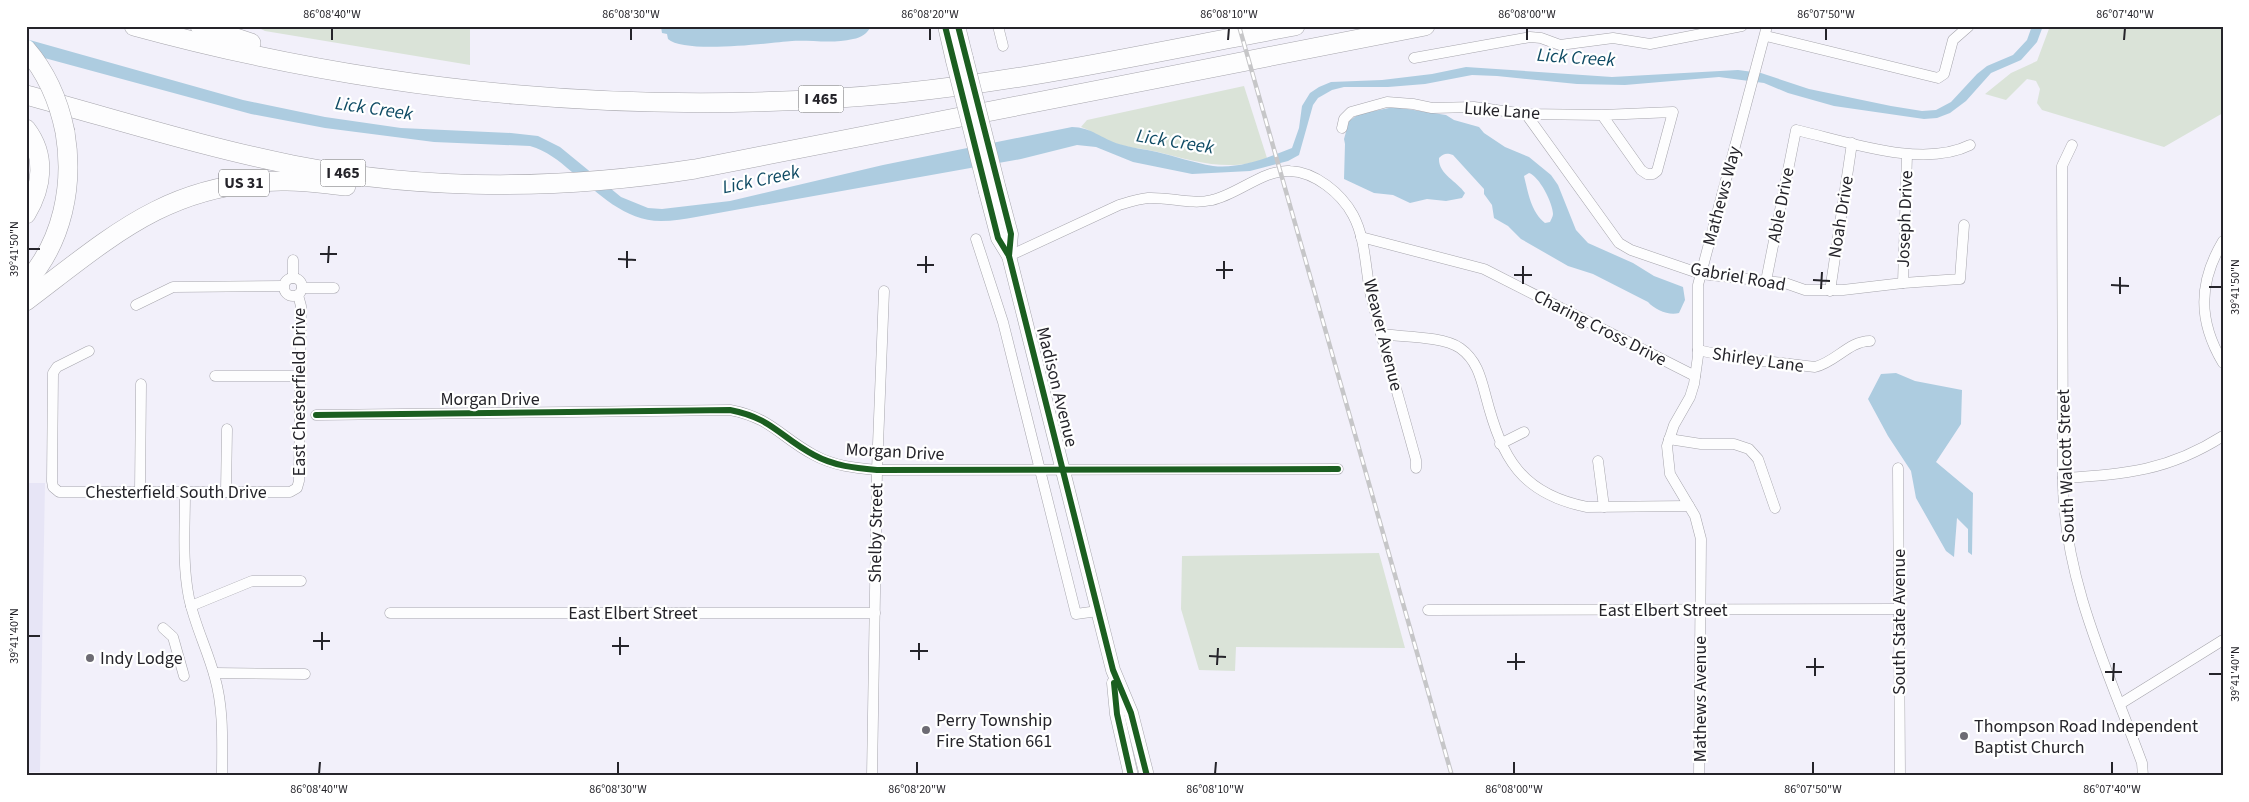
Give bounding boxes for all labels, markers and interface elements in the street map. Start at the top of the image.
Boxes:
text: 86°08'40"W [303,6,361,23]
text: 86°08'30"W [602,6,660,23]
text: 86°08'20"W [901,6,959,23]
text: 86°08'10"W [1200,6,1258,23]
text: 86°08'00"W [1498,6,1556,23]
text: 86°07'50"W [1797,6,1855,23]
text: 86°07'40"W [2096,6,2154,23]
water label: Lick Creek [1536,42,1617,74]
road number: I 465 [798,86,844,112]
water label: Lick Creek [333,90,416,128]
street label: Luke Lane [1463,96,1541,126]
water label: Lick Creek [1134,123,1217,162]
street label: Mathews Way [1697,143,1747,249]
water label: Lick Creek [720,158,803,201]
road number: I 465 [320,160,366,187]
street label: Able Drive [1761,165,1801,245]
road number: US 31 [219,170,269,197]
street label: Joseph Drive [1891,170,1919,268]
street label: Noah Drive [1822,174,1860,260]
text: 39°41'50"N [6,221,23,277]
street label: Gabriel Road [1688,256,1788,298]
text: 39°41'50"N [2227,259,2244,315]
street label: Weaver Avenue [1357,276,1409,394]
street label: Charing Cross Drive [1529,284,1671,372]
street label: East Chesterfield Drive [287,308,312,476]
street label: Madison Avenue [1030,324,1084,450]
street label: Shirley Lane [1711,341,1806,379]
street label: Morgan Drive [440,387,540,412]
street label: South Walcott Street [2051,389,2081,543]
street label: Morgan Drive [845,437,945,467]
street label: Chesterfield South Drive [85,480,267,505]
street label: Shelby Street [863,483,889,583]
street label: South State Avenue [1887,549,1912,695]
street label: East Elbert Street [1598,598,1728,623]
street label: East Elbert Street [568,601,698,626]
text: 39°41'40"N [6,608,23,664]
street label: Mathews Avenue [1688,636,1713,762]
place label: Indy Lodge [100,646,183,671]
text: 39°41'40"N [2227,646,2244,702]
marker: Indy Lodge [84,652,96,664]
place label: Perry Township Fire Station 661 [936,708,1052,754]
place label: Thompson Road Independent Baptist Church [1974,714,2198,760]
marker: Perry Township Fire Station 661 [920,724,932,736]
marker: Thompson Road Independent Baptist Church [1958,730,1970,742]
text: 86°08'40"W [290,781,348,798]
text: 86°08'30"W [589,781,647,798]
text: 86°08'20"W [888,781,946,798]
text: 86°08'10"W [1186,781,1244,798]
text: 86°08'00"W [1485,781,1543,798]
text: 86°07'50"W [1784,781,1842,798]
text: 86°07'40"W [2083,781,2141,798]

